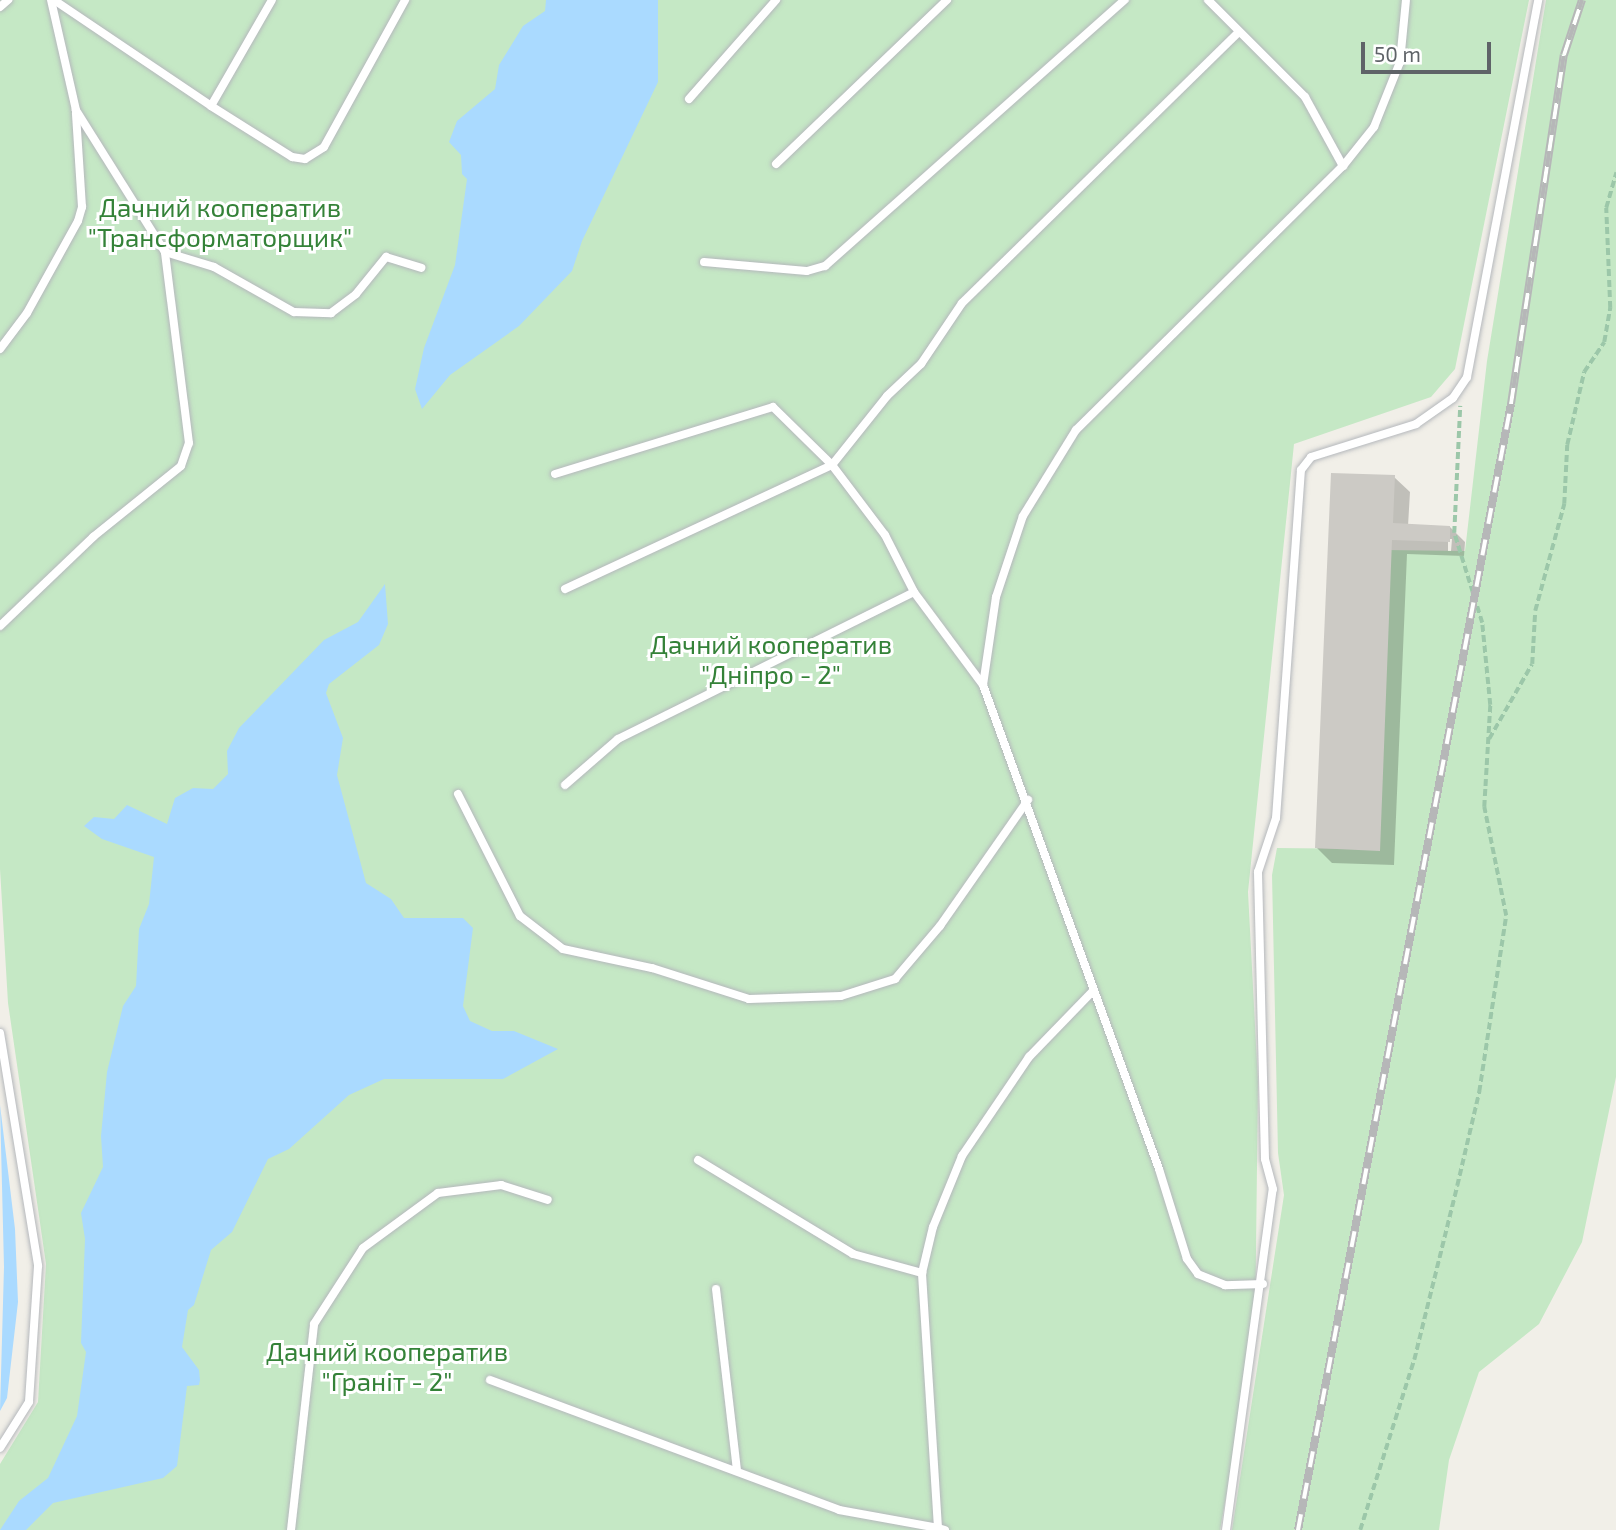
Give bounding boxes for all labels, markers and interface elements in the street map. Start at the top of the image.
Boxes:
scale bar [1364,28,1494,72]
text: 50 m [1374,41,1421,66]
park label: Дачний кооператив "Трансформаторщик" [88,191,352,252]
park label: Дачний кооператив "Дніпро - 2" [650,628,892,690]
park label: Дачний кооператив "Граніт - 2" [266,1335,508,1396]

